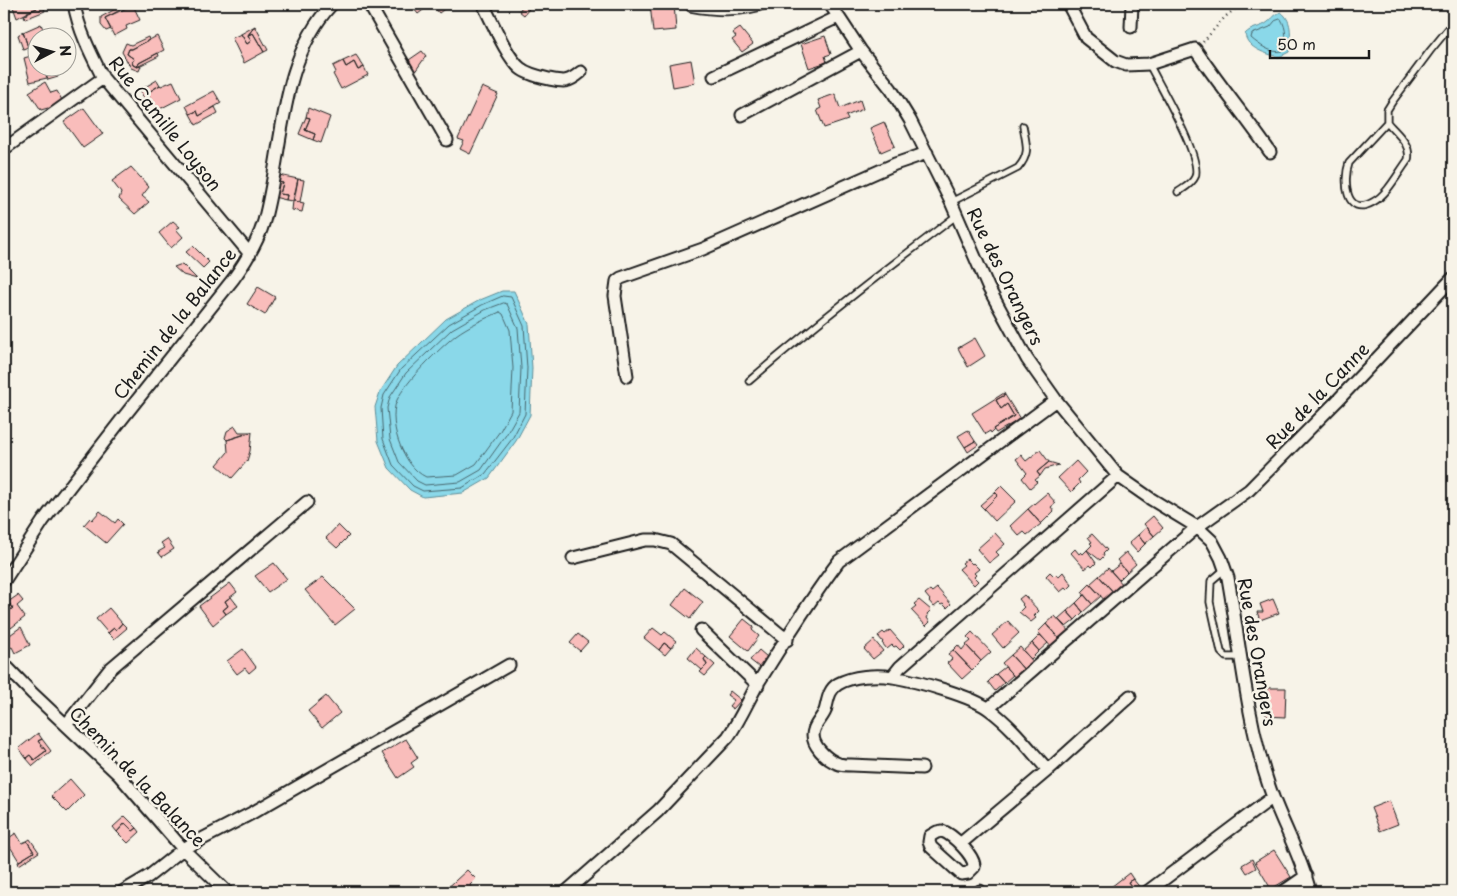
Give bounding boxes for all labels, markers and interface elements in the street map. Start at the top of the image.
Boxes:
north arrow [28,28,78,78]
scale bar [1270,28,1368,60]
text: 50 m [1277,32,1316,55]
text: N [54,44,76,57]
street label: Rue Camille Loyson [103,50,229,196]
street label: Rue des Orangers [961,202,1051,350]
street label: Chemin de la Balance [106,241,242,405]
street label: Rue de la Canne [1259,335,1375,454]
street label: Rue des Orangers [1232,576,1284,728]
street label: Chemin de la Balance [64,700,212,852]

